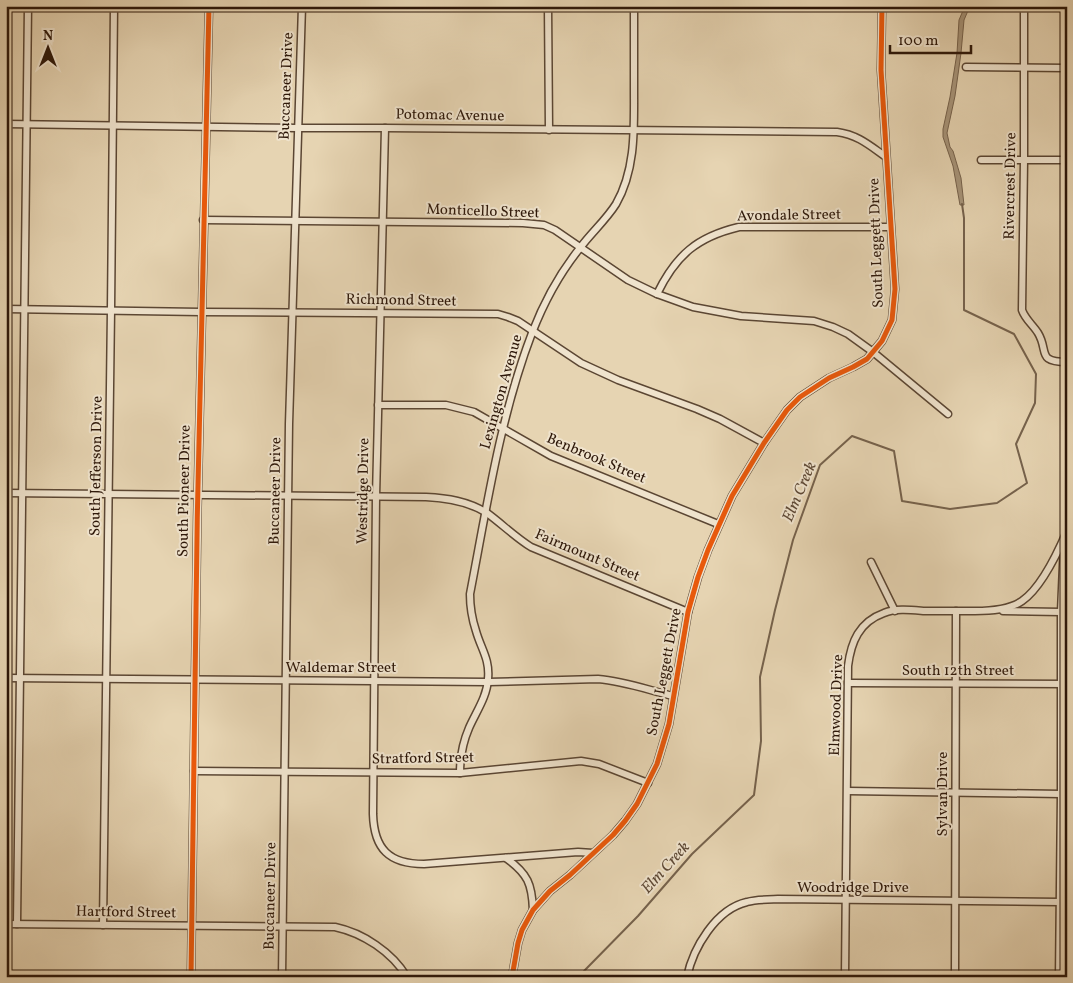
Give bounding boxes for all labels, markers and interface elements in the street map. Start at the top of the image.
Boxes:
north arrow [22,22,72,72]
scale bar [890,22,972,54]
text: N [43,27,53,46]
text: 100 m [898,31,938,52]
street label: Buccaneer Drive [275,32,299,140]
street label: Potomac Avenue [395,105,505,127]
street label: Rivercrest Drive [1000,132,1022,240]
street label: South Leggett Drive [864,178,890,308]
street label: Monticello Street [426,200,540,224]
street label: Avondale Street [737,205,841,227]
street label: Richmond Street [345,290,457,312]
street label: Lexington Avenue [476,332,528,452]
street label: South Jefferson Drive [85,396,109,536]
street label: South Pioneer Drive [173,425,197,557]
street label: Benbrook Street [543,429,649,489]
street label: Buccaneer Drive [265,437,287,545]
street label: Westridge Drive [353,438,375,544]
water label: Elm Creek [778,458,823,525]
street label: Fairmount Street [531,524,643,588]
street label: South Leggett Drive [642,606,688,738]
street label: Elmwood Drive [825,654,849,756]
street label: Waldemar Street [286,658,396,679]
street label: South 12th Street [902,661,1014,682]
street label: Stratford Street [372,748,474,770]
street label: Sylvan Drive [933,752,954,836]
water label: Elm Creek [637,837,696,899]
street label: Buccaneer Drive [260,842,282,950]
street label: Woodridge Drive [797,878,909,899]
street label: Hartford Street [76,902,176,924]

